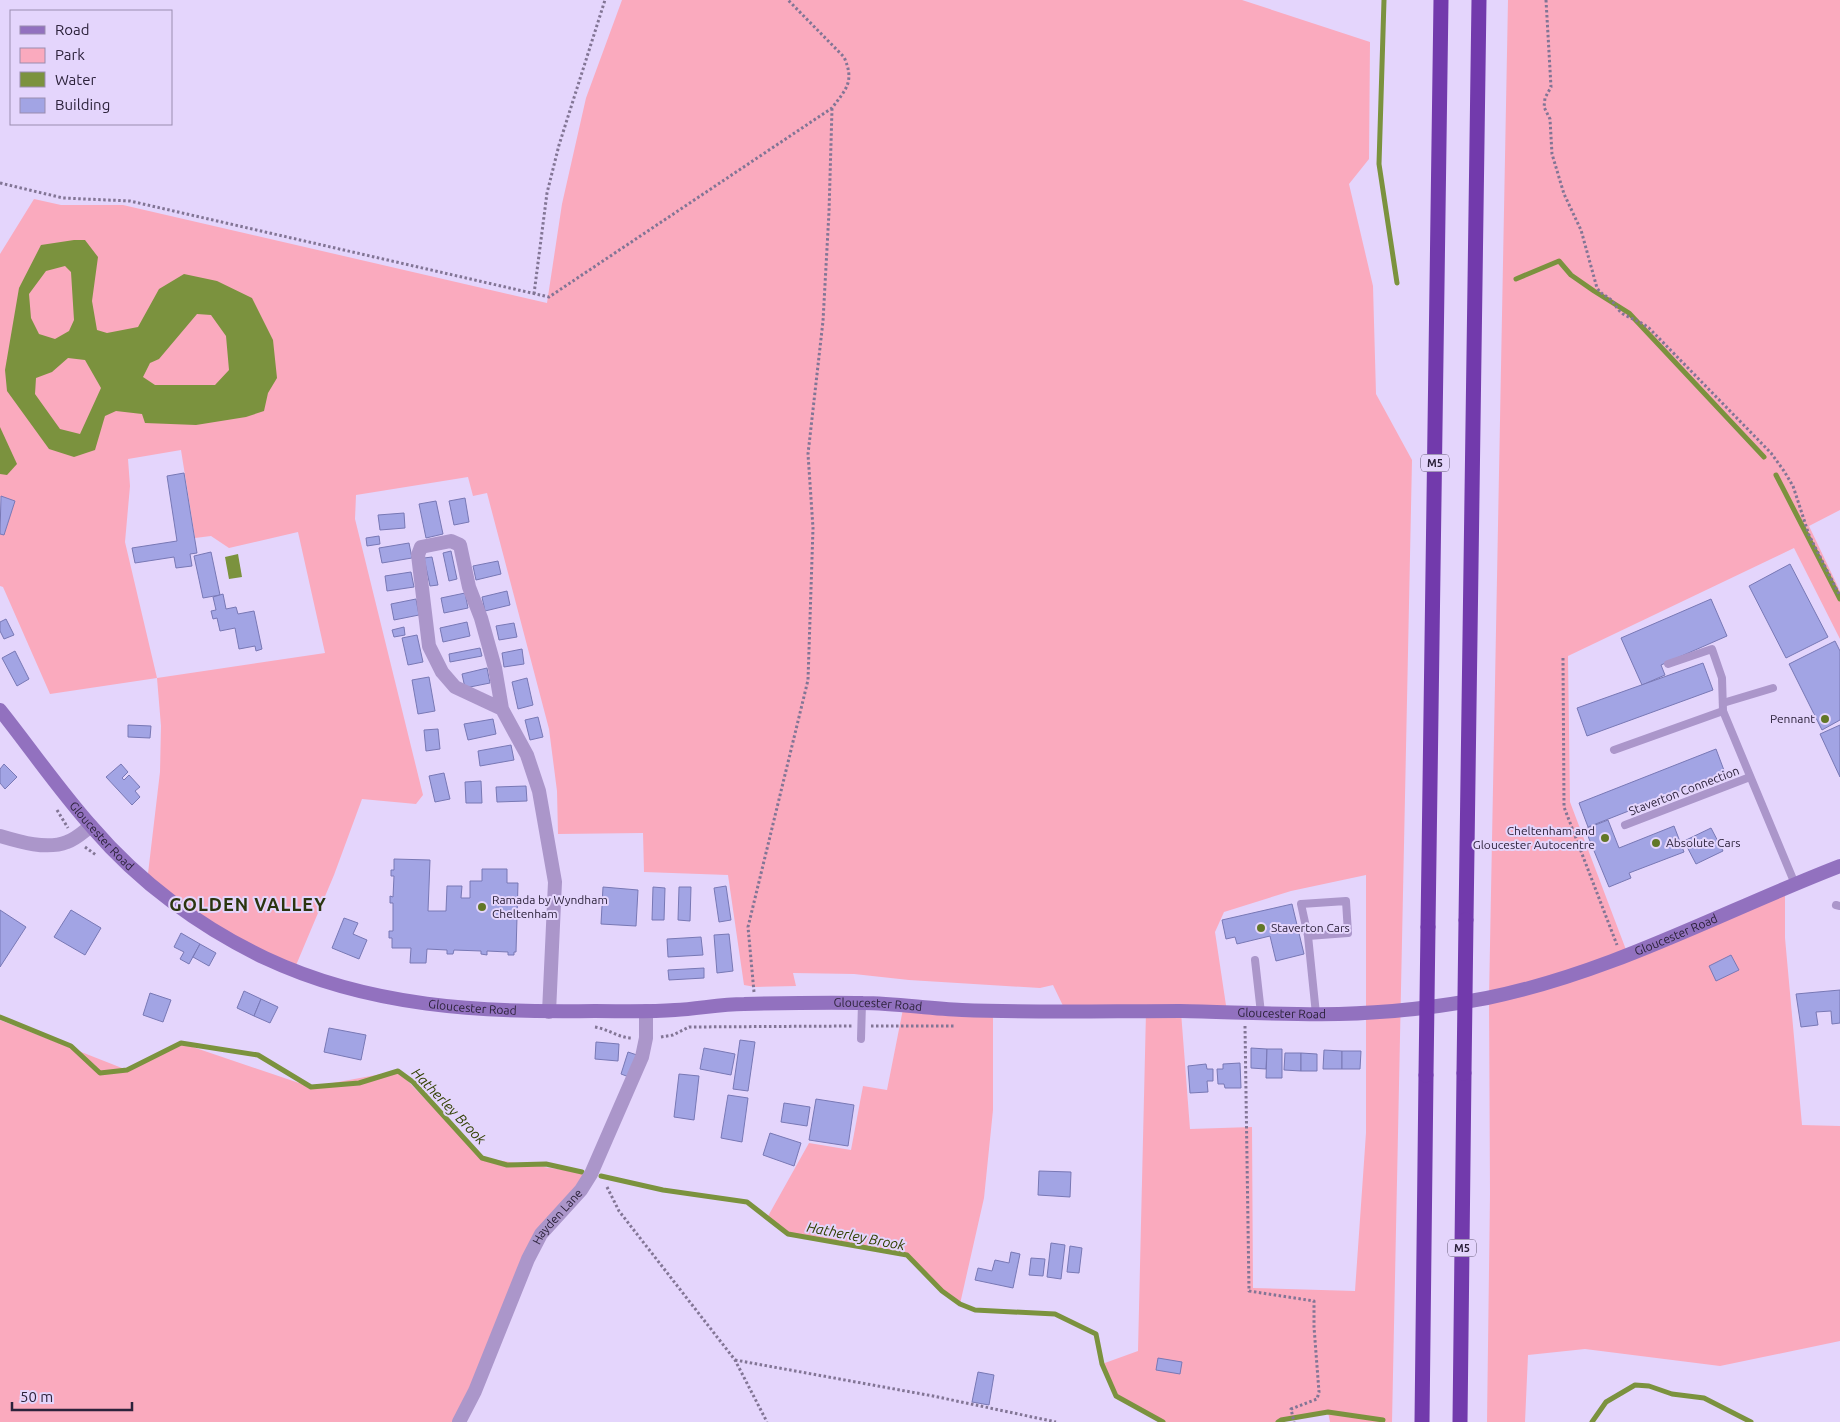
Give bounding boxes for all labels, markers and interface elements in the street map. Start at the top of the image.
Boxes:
legend [10,10,172,125]
text: Road [55,21,90,38]
text: Park [55,46,85,63]
text: Water [55,71,96,88]
text: Building [55,96,110,113]
road number: M5 [1421,454,1449,472]
place label: Pennant [1770,712,1815,725]
marker: Pennant [1819,713,1831,725]
street label: Staverton Connection [1627,763,1741,818]
street label: Gloucester Road [67,799,137,873]
place label: Cheltenham and Gloucester Autocentre [1473,824,1595,851]
marker: Cheltenham and Gloucester Autocentre [1599,832,1611,844]
place label: Absolute Cars [1666,836,1740,849]
marker: Absolute Cars [1650,837,1662,849]
place label: Ramada by Wyndham Cheltenham [492,893,608,920]
district label: GOLDEN VALLEY [169,894,327,914]
marker: Ramada by Wyndham Cheltenham [476,901,488,913]
street label: Gloucester Road [1633,911,1719,958]
place label: Staverton Cars [1271,921,1350,934]
marker: Staverton Cars [1255,922,1267,934]
street label: Gloucester Road [834,996,923,1013]
street label: Gloucester Road [427,997,517,1017]
street label: Gloucester Road [1237,1006,1326,1020]
water label: Hatherley Brook [409,1065,490,1148]
street label: Hayden Lane [530,1186,585,1247]
water label: Hatherley Brook [806,1219,907,1254]
road number: M5 [1448,1240,1476,1256]
scale bar [12,1380,132,1412]
text: 50 m [20,1388,53,1405]

